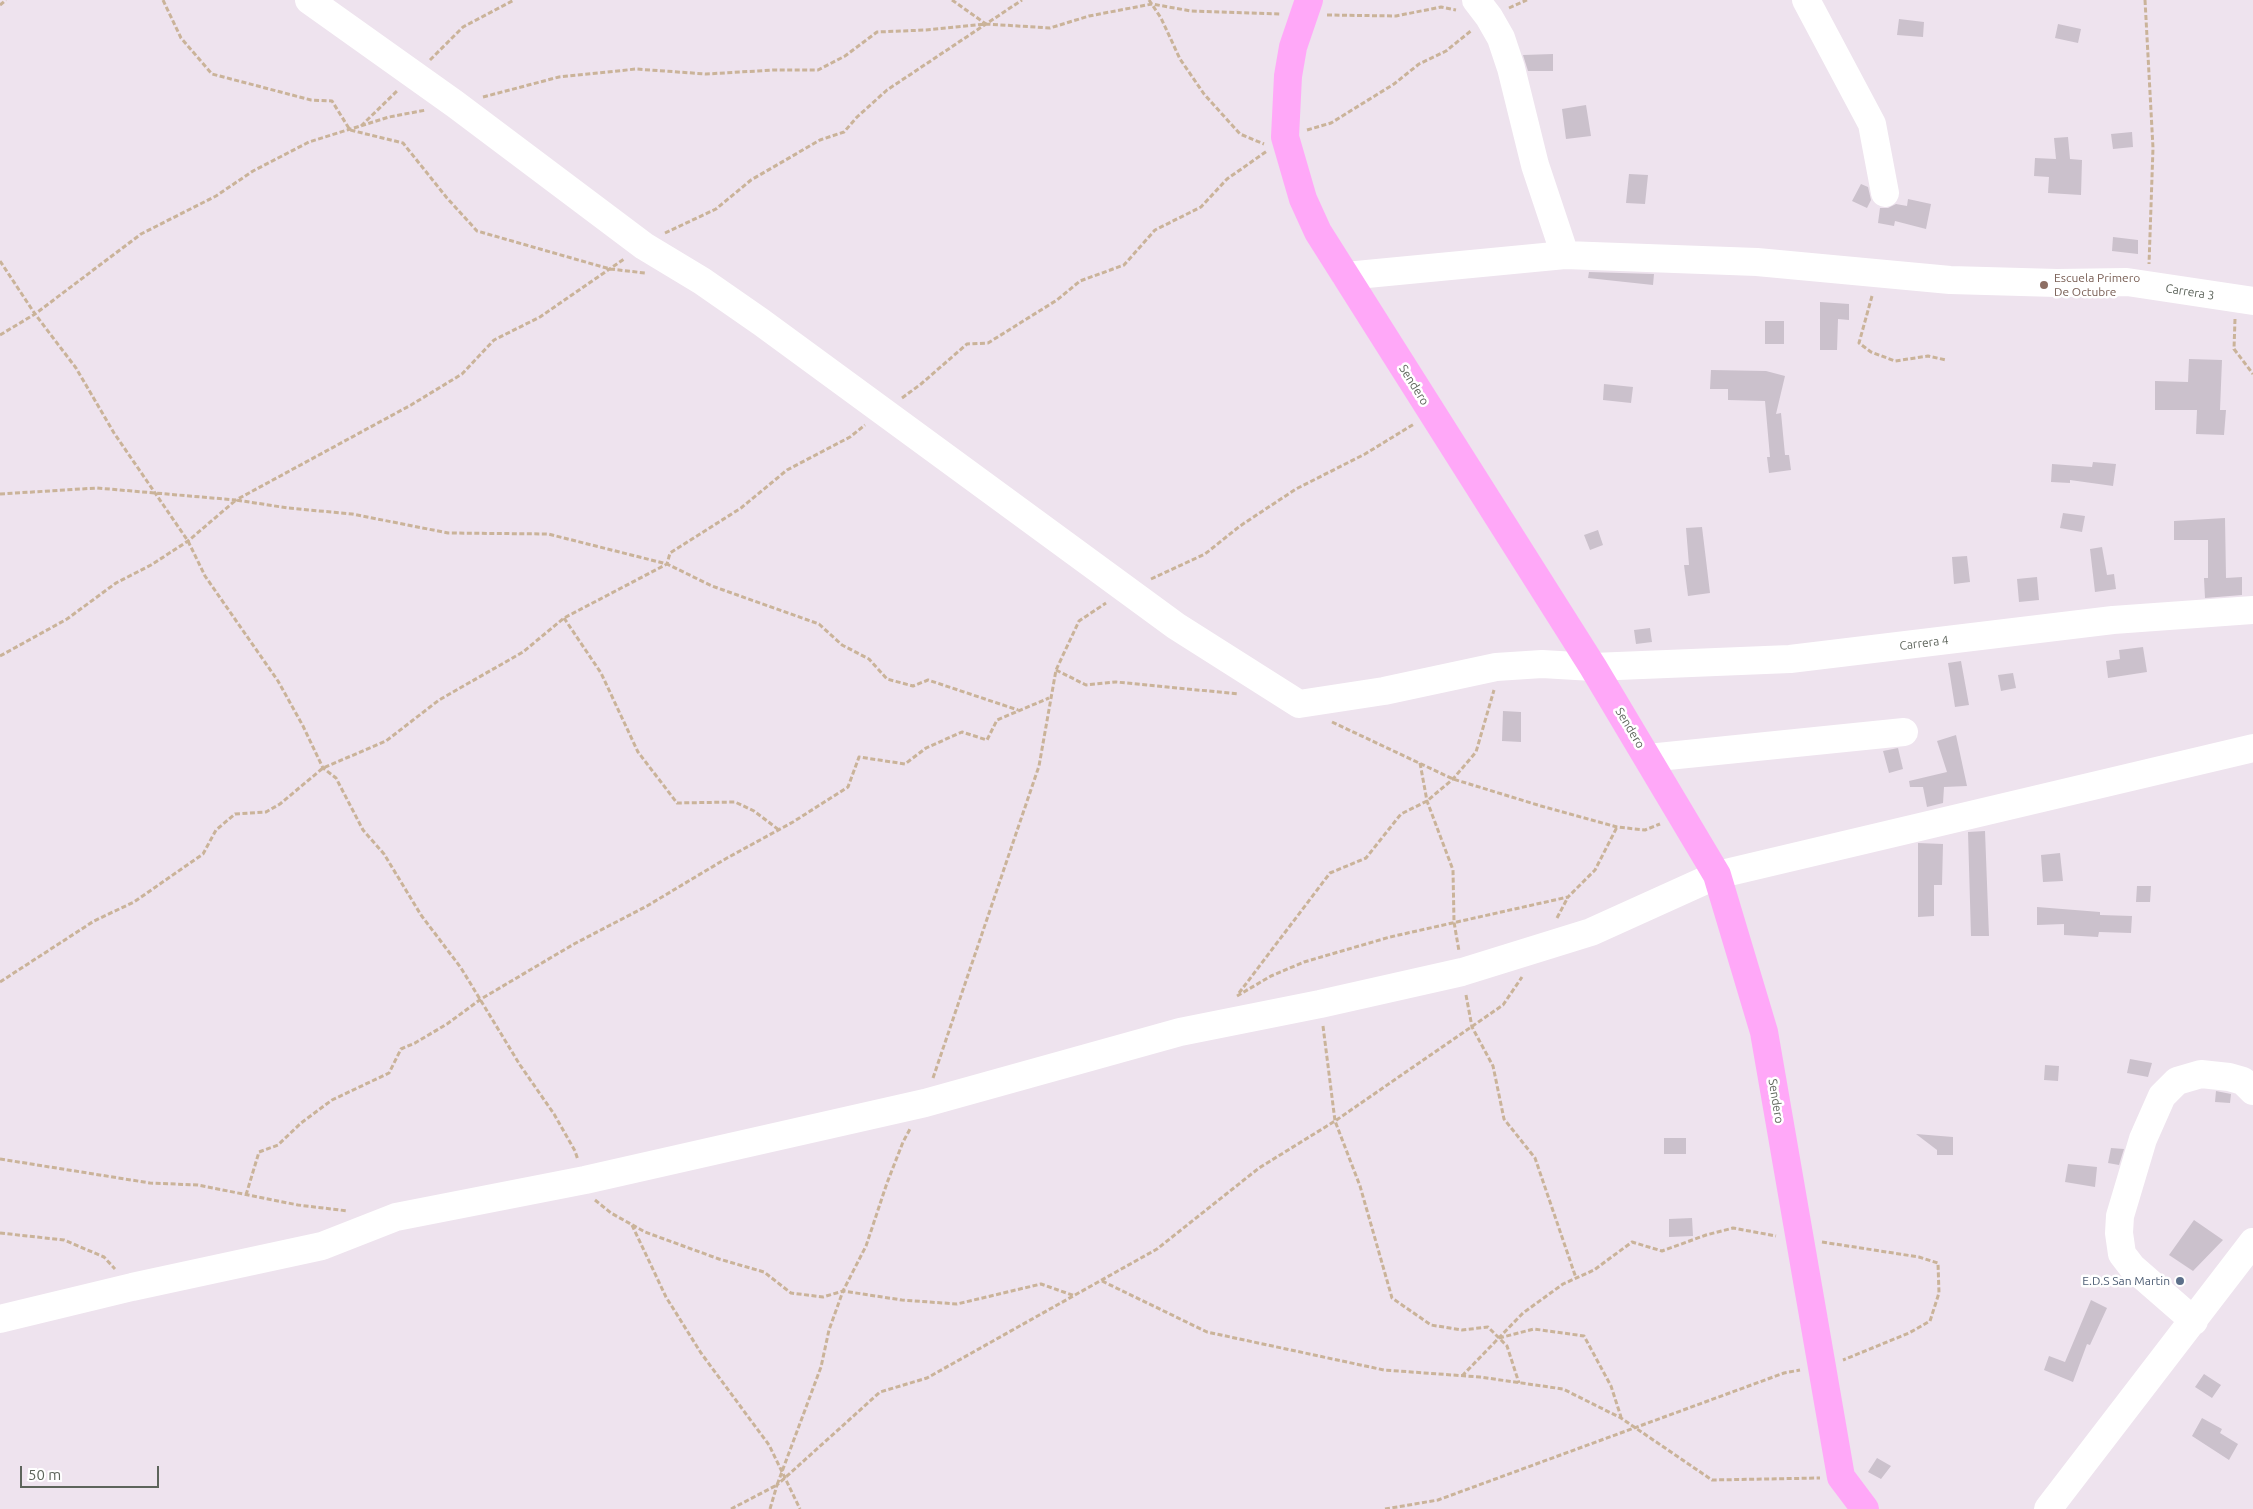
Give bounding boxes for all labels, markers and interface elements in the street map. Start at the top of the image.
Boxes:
place label: Escuela Primero De Octubre [2054,271,2140,299]
marker: Escuela Primero De Octubre [2038,279,2050,291]
street label: Carrera 3 [2164,281,2216,303]
street label: Sendero [1396,362,1432,408]
street label: Carrera 4 [1899,633,1949,653]
street label: Sendero [1612,705,1648,751]
street label: Sendero [1765,1078,1787,1124]
place label: E.D.S San Martin [2082,1274,2170,1288]
marker: E.D.S San Martin [2174,1275,2186,1287]
scale bar [22,1456,161,1488]
text: 50 m [28,1466,61,1483]

